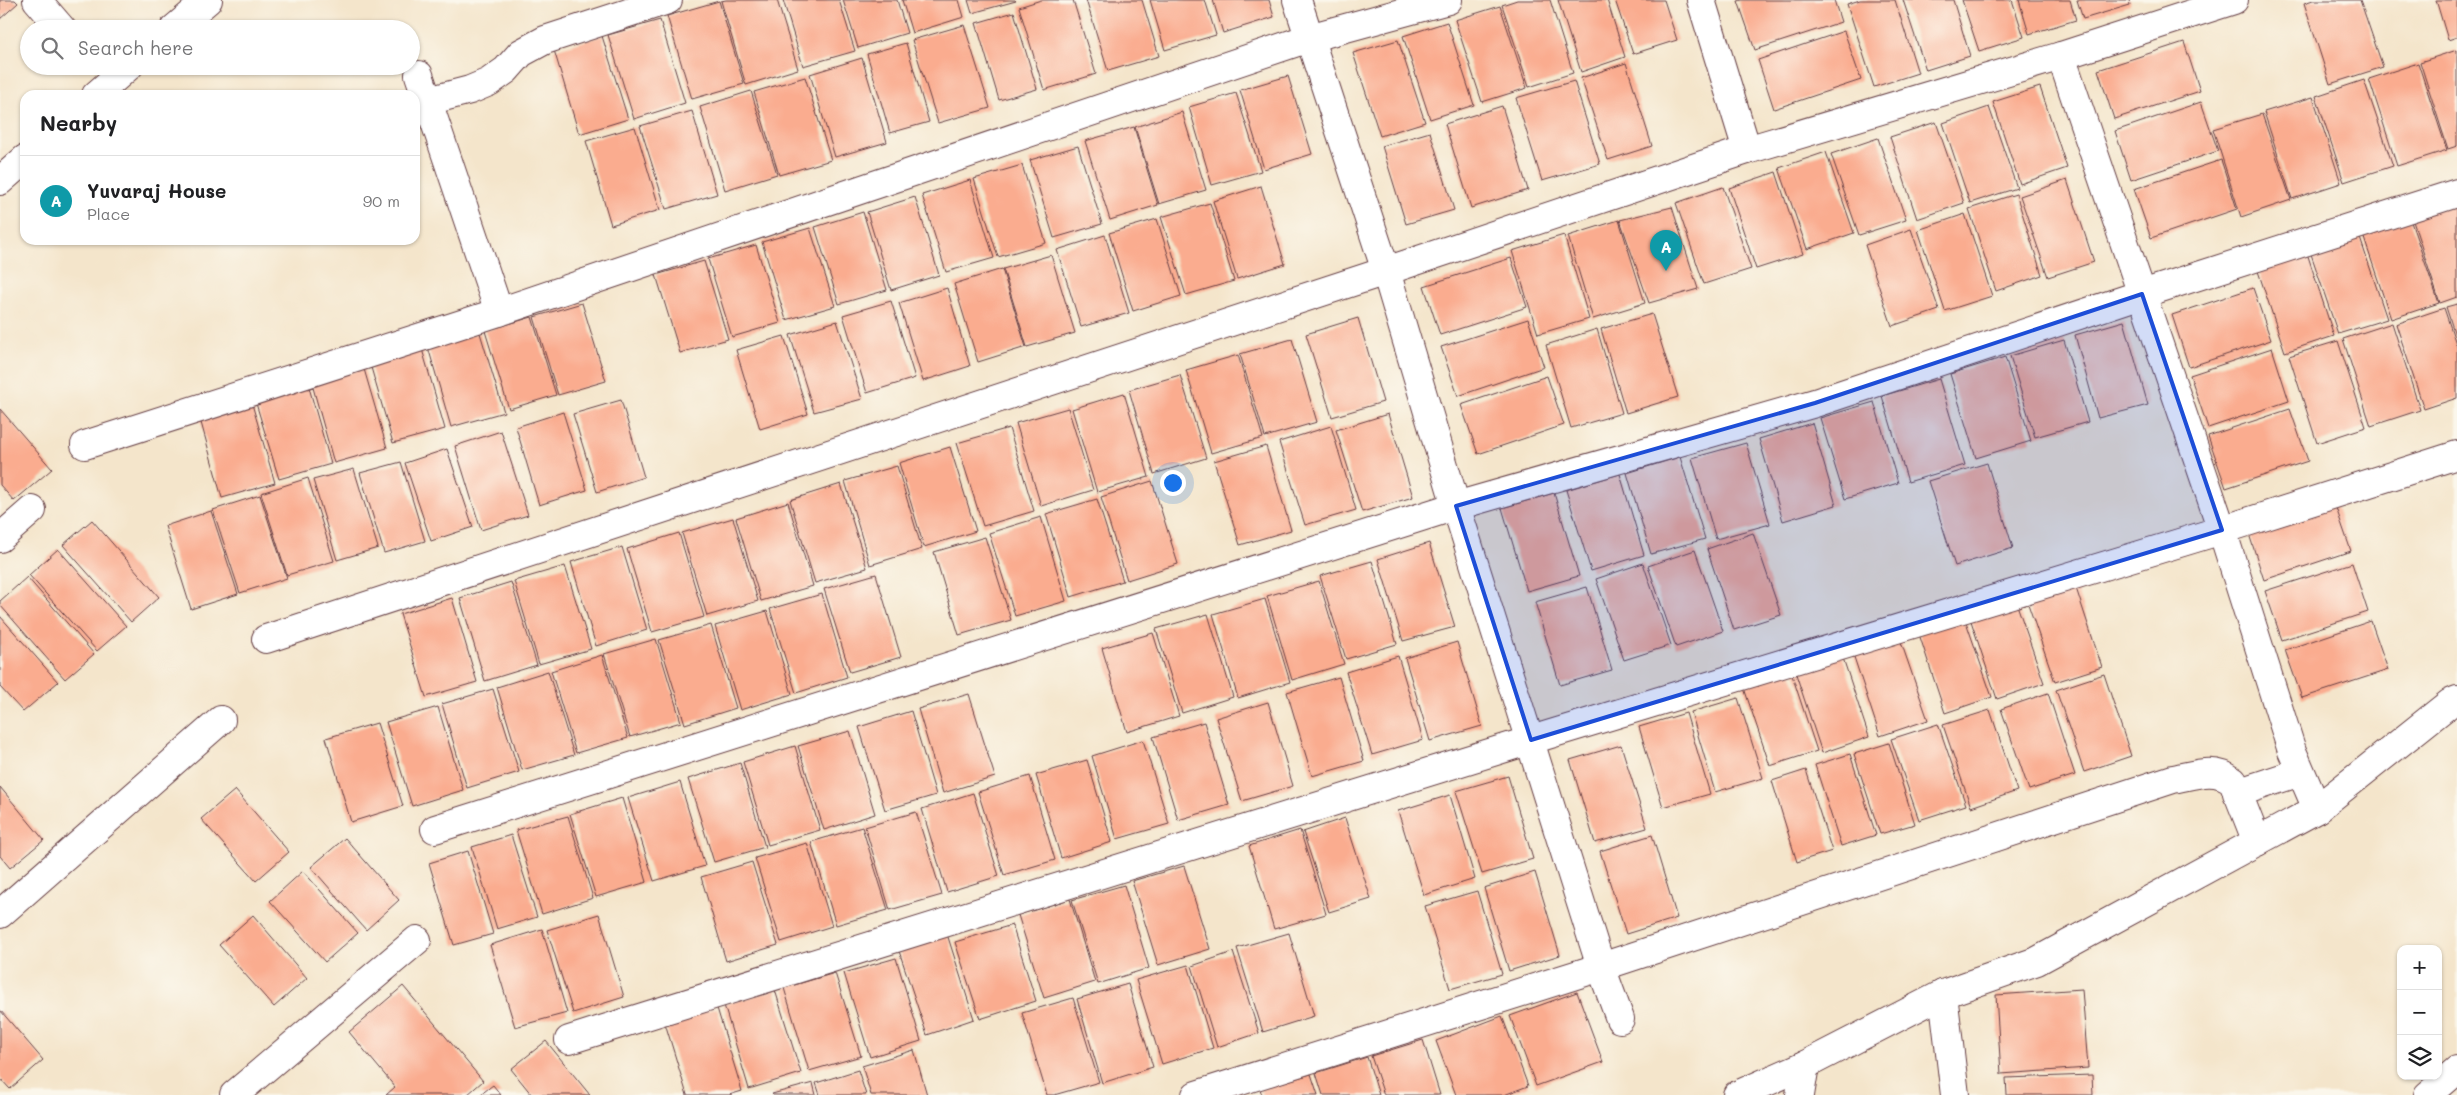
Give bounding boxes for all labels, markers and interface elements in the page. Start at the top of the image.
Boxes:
search box [20,20,420,75]
icon: search [38,34,66,62]
text: Search here [78,35,194,60]
text: Nearby [40,109,117,136]
text: Yuvaraj House [87,178,226,203]
text: A [50,190,62,211]
text: 90 m [363,190,400,211]
text: Place [87,203,130,224]
pin: A [1650,230,1682,271]
your location [1160,470,1186,496]
map controls [2397,945,2442,1080]
button: + [2397,945,2442,990]
button: − [2397,990,2442,1035]
button: layers [2397,1035,2442,1080]

